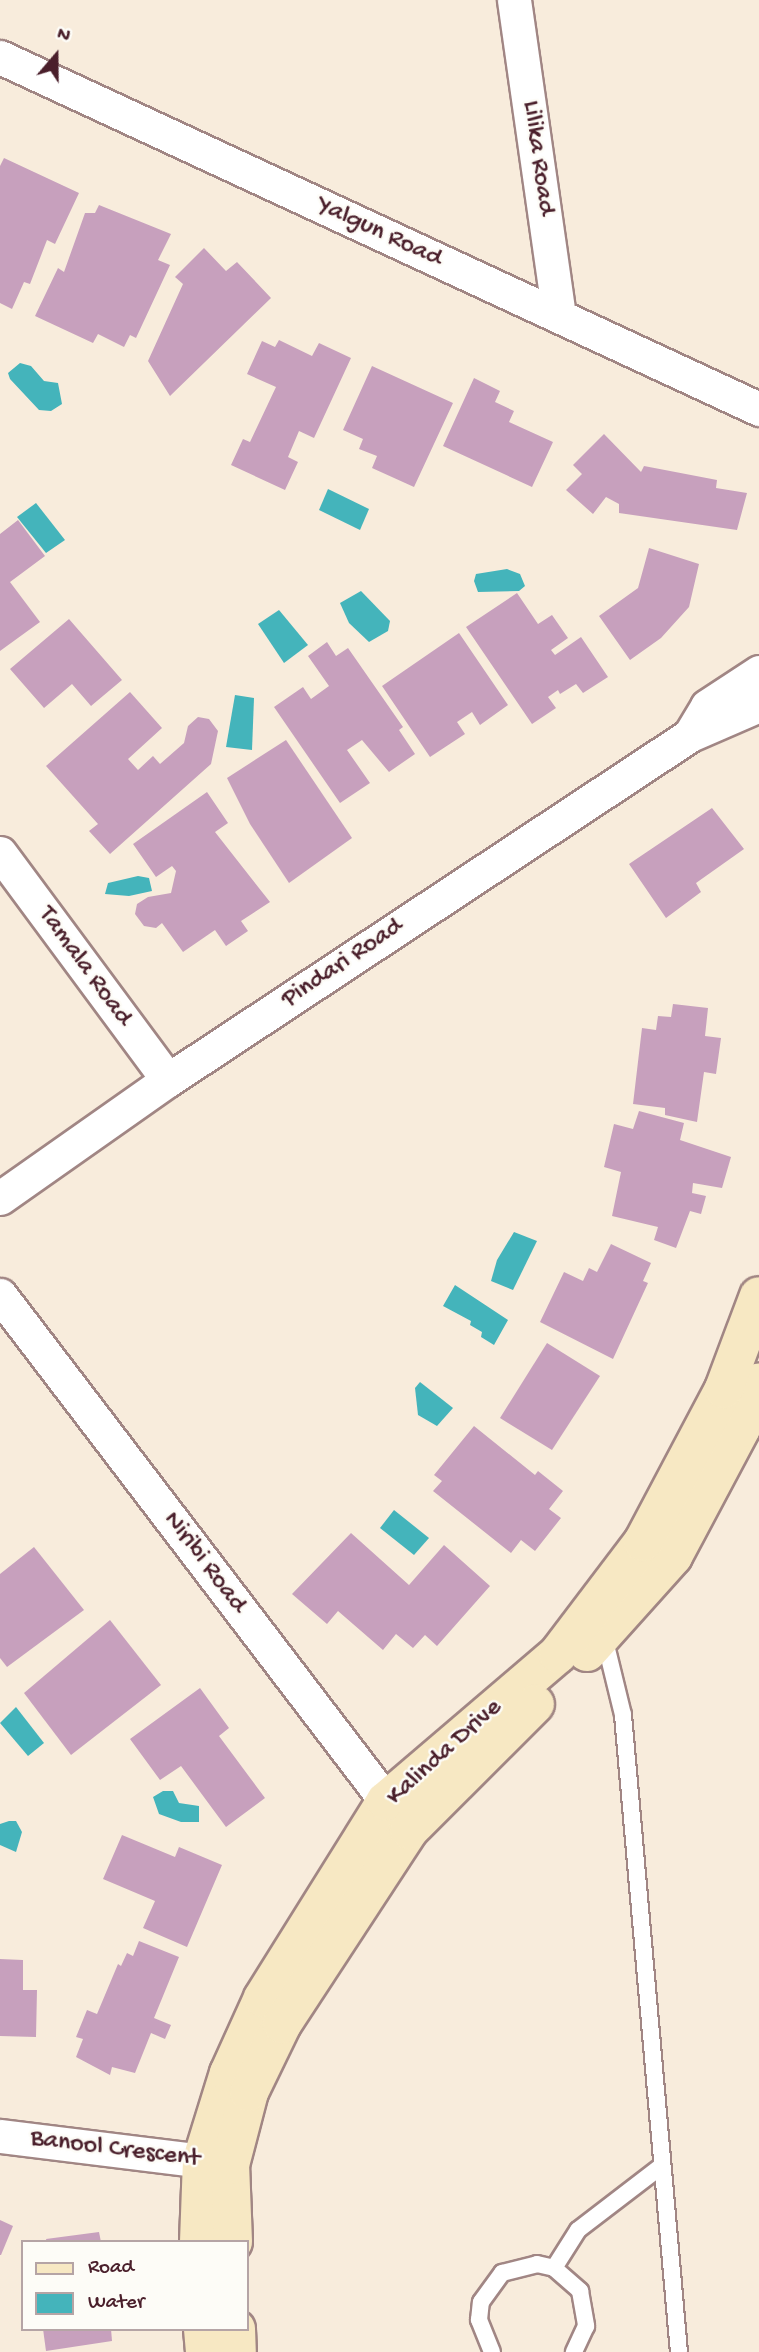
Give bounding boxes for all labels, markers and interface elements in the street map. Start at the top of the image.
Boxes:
north arrow [21,21,91,91]
text: N [54,23,73,49]
street label: Lilika Road [514,99,560,217]
street label: Yalgun Road [311,190,447,276]
street label: Tamala Road [30,901,138,1033]
street label: Pindari Road [276,912,410,1016]
street label: Niribi Road [156,1506,252,1620]
street label: Kalinda Drive [381,1693,509,1813]
street label: Banool Crescent [29,2124,201,2176]
legend [21,2240,248,2331]
text: Road [88,2256,134,2281]
text: Water [88,2291,144,2316]

